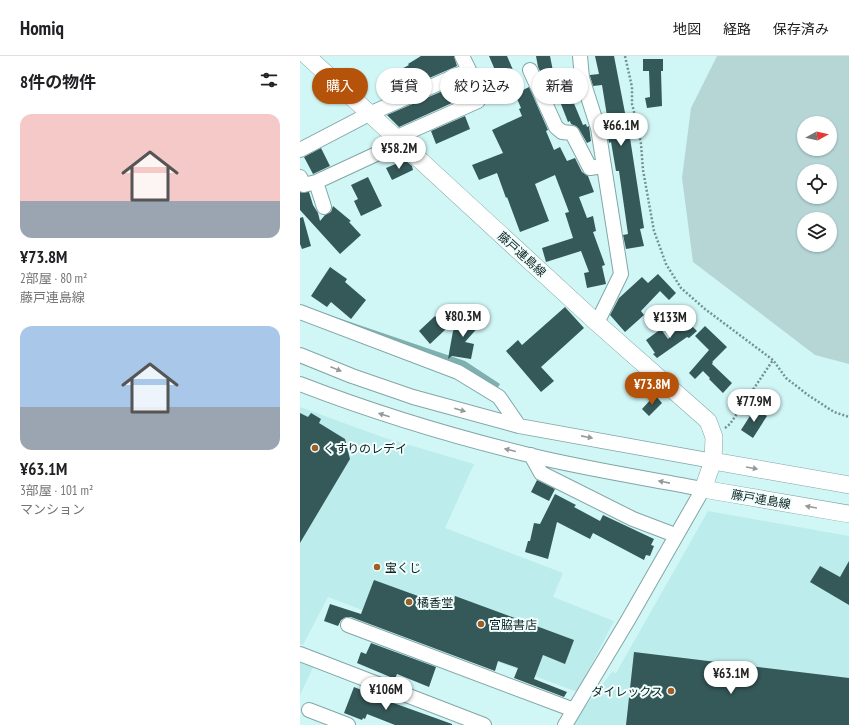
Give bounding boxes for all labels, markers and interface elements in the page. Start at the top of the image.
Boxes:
text: Homiq [20,16,64,40]
text: 地図 [673,20,701,38]
text: 経路 [723,20,751,38]
text: 保存済み [773,20,829,38]
chip: 購入 [312,68,368,104]
chip: 賃貸 [376,68,432,104]
chip: 絞り込み [440,68,524,104]
chip: 新着 [532,68,588,104]
icon: filters [258,69,280,91]
text: 8件の物件 [20,71,96,93]
pin: ¥66.1M [588,113,654,147]
north arrow [797,116,837,156]
map controls [797,116,837,252]
text: ¥66.1M [603,117,639,134]
pin: ¥58.2M [366,136,432,170]
icon: home [114,140,186,212]
text: ¥58.2M [381,140,417,157]
button: locate [797,164,837,204]
button: layers [797,212,837,252]
street label: 藤戸連島線 [495,228,549,280]
text: ¥73.8M [20,246,67,268]
text: 2部屋 · 80 m² [20,270,87,287]
text: 藤戸連島線 [20,289,85,306]
pin: ¥80.3M [430,304,496,338]
pin: ¥133M [642,305,698,339]
text: ¥80.3M [445,308,481,325]
text: ¥133M [653,309,687,326]
icon: home [114,352,186,424]
one-way arrow [331,367,343,373]
pin: ¥73.8M [619,372,685,406]
text: ¥73.8M [634,376,670,393]
pin: ¥77.9M [721,389,787,423]
text: ¥77.9M [737,393,771,410]
one-way arrow [454,407,466,413]
one-way arrow [378,412,390,418]
one-way arrow [580,435,593,441]
place label: くすりのレデイ [323,441,407,456]
marker: くすりのレデイ [310,443,320,453]
one-way arrow [503,447,515,453]
text: ¥63.1M [20,458,67,480]
one-way arrow [745,465,758,471]
one-way arrow [658,478,670,484]
text: 3部屋 · 101 m² [20,482,93,499]
street label: 藤戸連島線 [730,486,792,512]
text: マンション [20,501,85,518]
one-way arrow [804,504,817,510]
place label: 宝くじ [385,560,421,575]
marker: 宝くじ [372,562,382,572]
place label: 橘香堂 [417,595,453,610]
marker: 橘香堂 [404,597,414,607]
place label: 宮脇書店 [489,617,537,632]
marker: 宮脇書店 [476,619,486,629]
pin: ¥63.1M [698,661,764,695]
text: ¥63.1M [713,665,749,682]
pin: ¥106M [358,677,414,711]
text: ¥106M [369,681,403,698]
place label: ダイレックス [591,684,663,699]
marker: ダイレックス [666,686,676,696]

